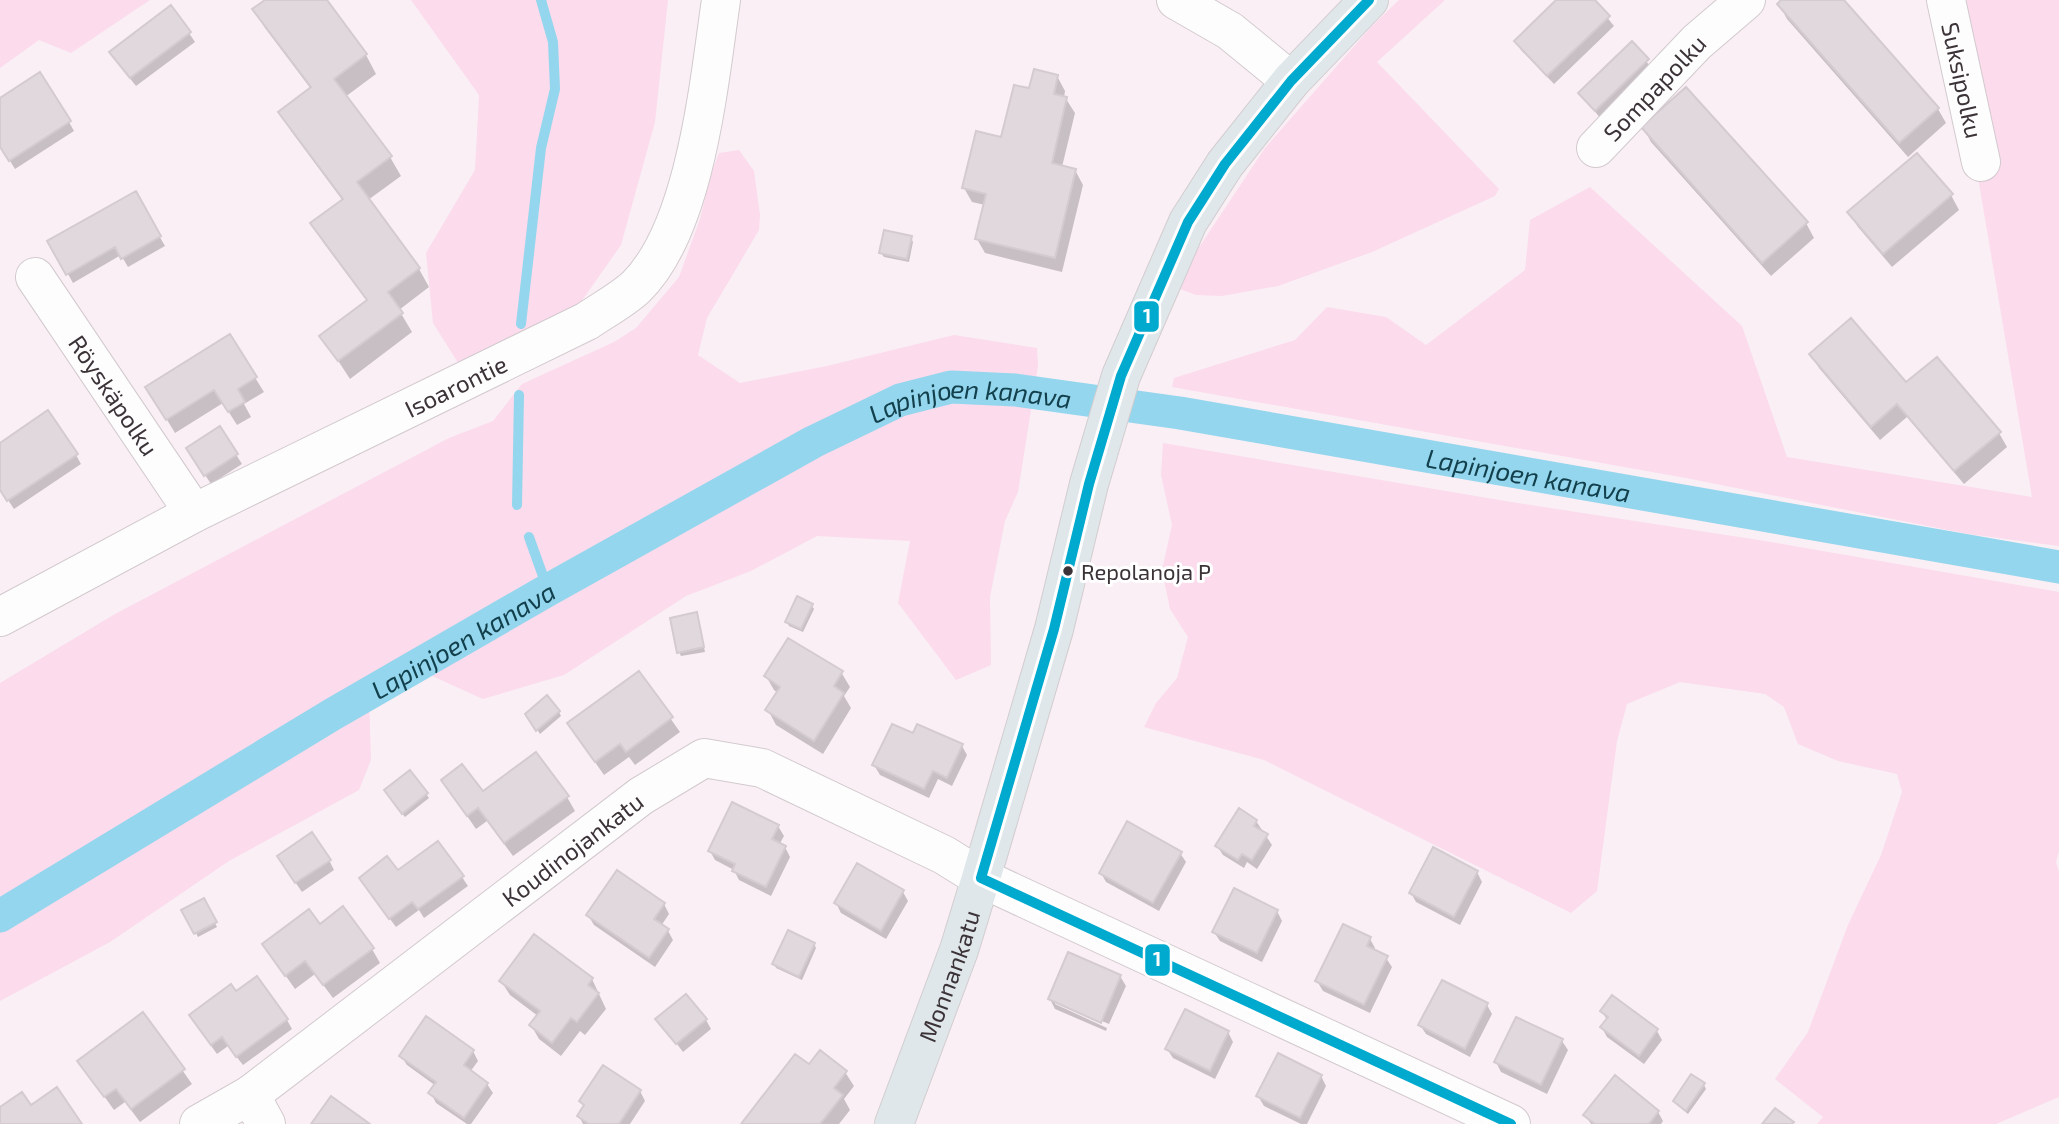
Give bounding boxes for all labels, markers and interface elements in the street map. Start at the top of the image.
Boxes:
street label: Suksipolku [1937,19,1990,141]
street label: Sompapolku [1597,28,1711,146]
line badge: 1 [1133,300,1160,333]
text: 1 [1143,304,1151,327]
street label: Röyskäpolku [63,329,165,461]
street label: Isoarontie [399,348,511,423]
water label: Lapinjoen kanava [863,371,1074,429]
water label: Lapinjoen kanava [1424,441,1633,507]
place label: Repolanoja P [1081,558,1211,585]
marker: Repolanoja P [1061,564,1075,578]
water label: Lapinjoen kanava [365,574,560,705]
street label: Koudinojankatu [496,786,648,912]
street label: Monnankatu [912,906,985,1046]
line badge: 1 [1144,943,1171,977]
text: 1 [1153,947,1161,970]

